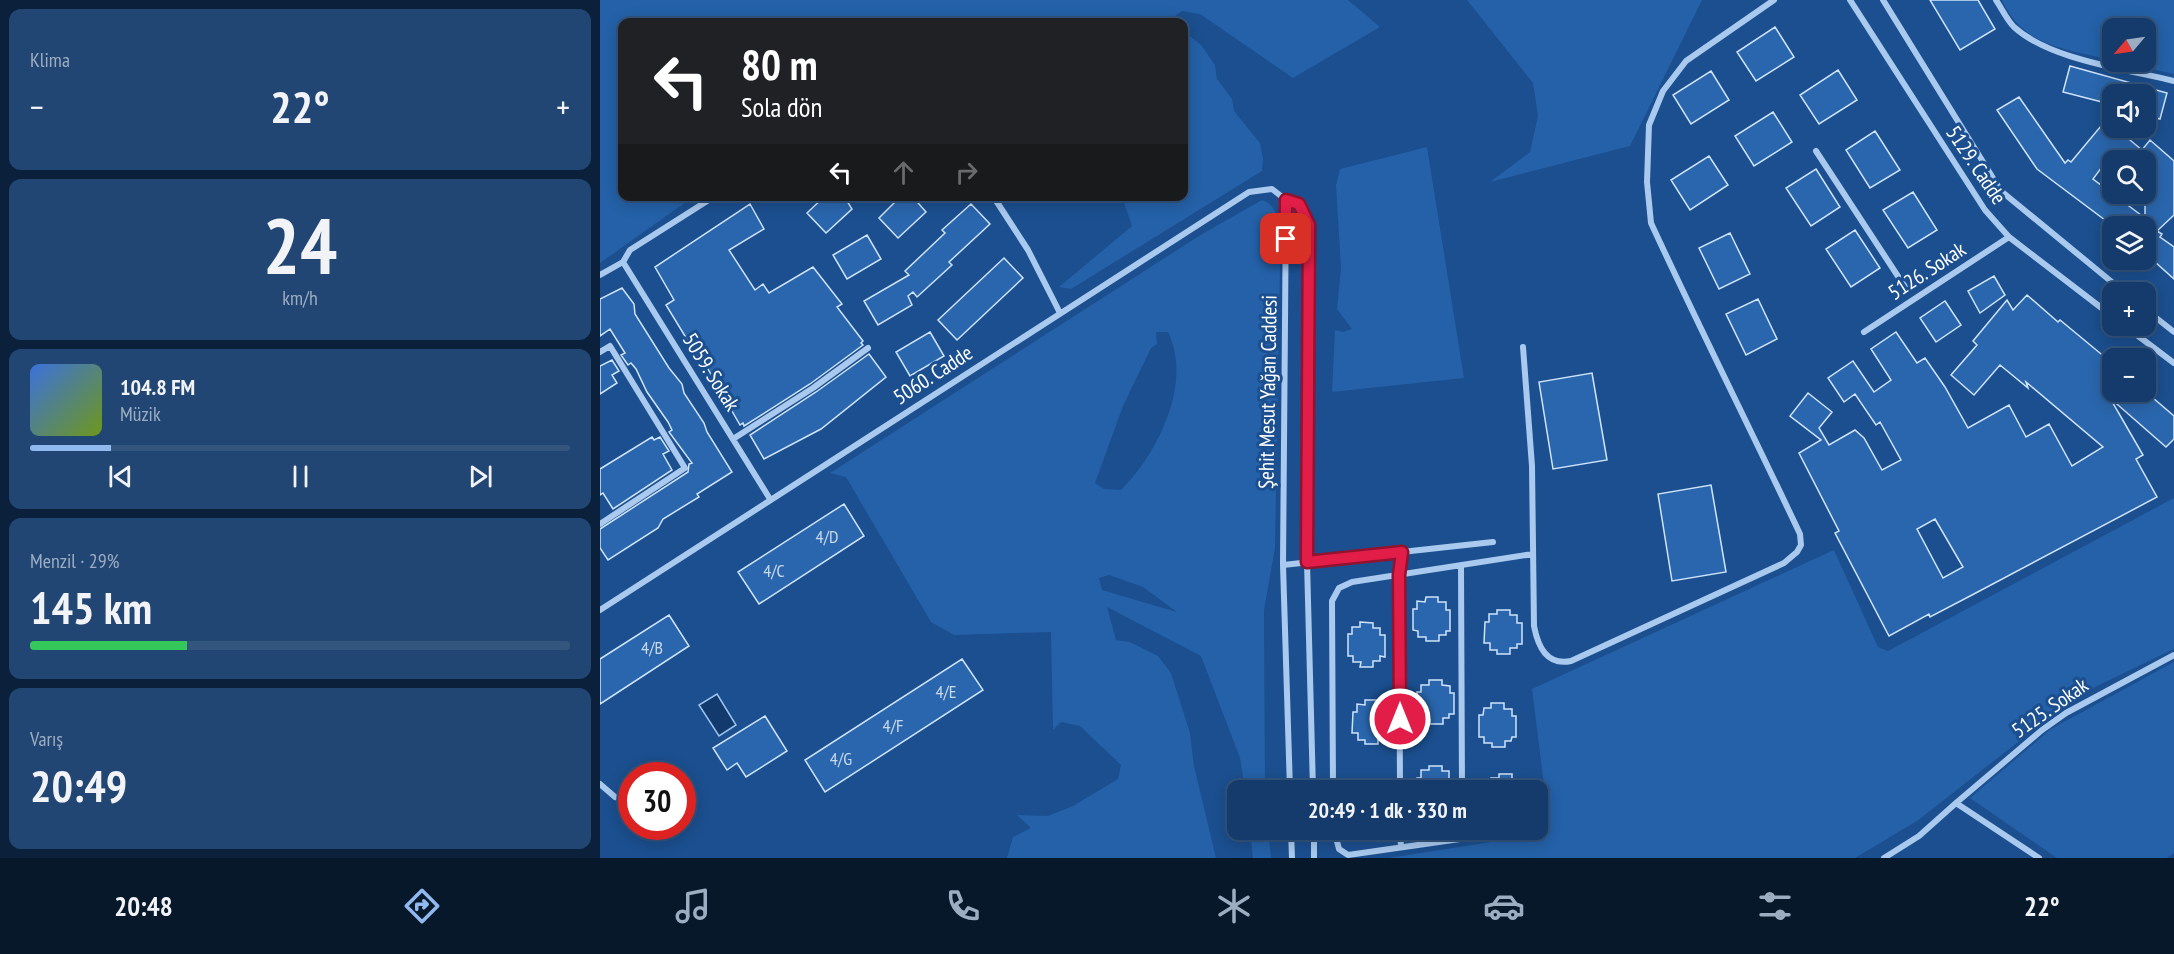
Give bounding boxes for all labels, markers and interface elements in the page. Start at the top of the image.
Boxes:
north arrow [2102,18,2156,72]
map controls [2102,18,2156,402]
text: 80 m [741,37,818,92]
icon: left [642,42,720,120]
text: Klima [30,47,70,73]
text: 22° [270,77,330,135]
button: sound [2102,84,2156,138]
text: − [30,85,44,128]
text: + [556,85,570,128]
text: Sola dön [741,90,822,124]
street label: 5129. Cadde [1940,120,2013,209]
button: search [2102,150,2156,204]
icon: left [824,156,857,189]
icon: ahead [887,156,920,189]
icon: right [950,156,983,189]
text: 24 [263,195,337,296]
pin [1260,213,1311,264]
button: layers [2102,216,2156,270]
icon: arrive [1269,222,1302,255]
street label: 5126. Sokak [1883,235,1971,306]
button: + [2102,282,2156,336]
text: km/h [282,285,318,311]
street label: Şehit Mesut Yağan Caddesi [1252,295,1283,489]
street label: 5059. Sokak [677,328,746,416]
street label: 5060. Cadde [888,339,977,410]
button: − [2102,348,2156,402]
text: 104.8 FM [120,373,195,401]
text: Müzik [120,401,161,427]
icon: previous [104,460,137,493]
icon: pause [284,460,317,493]
icon: next [464,460,497,493]
house number: 4/D [816,525,838,548]
text: Menzil · 29% [30,548,119,574]
house number: 4/C [763,559,785,582]
text: 145 km [30,578,152,636]
house number: 4/B [641,636,663,659]
street label: 5125. Sokak [2006,671,2093,744]
house number: 4/E [935,680,957,703]
position arrow [1368,687,1432,751]
house number: 4/F [883,714,903,737]
text: Varış [30,726,63,752]
house number: 4/G [830,747,852,770]
text: 20:49 [30,756,127,814]
speed limit sign: 30 [618,762,696,840]
text: 20:49 · 1 dk · 330 m [1308,796,1467,824]
icon: directions [401,885,443,927]
icon: music [672,885,714,927]
icon: phone [942,885,984,927]
icon: climate [1213,885,1255,927]
icon: car [1483,885,1525,927]
icon: filters [1754,885,1796,927]
text: 20:48 [114,889,173,923]
text: 22° [2024,889,2060,923]

